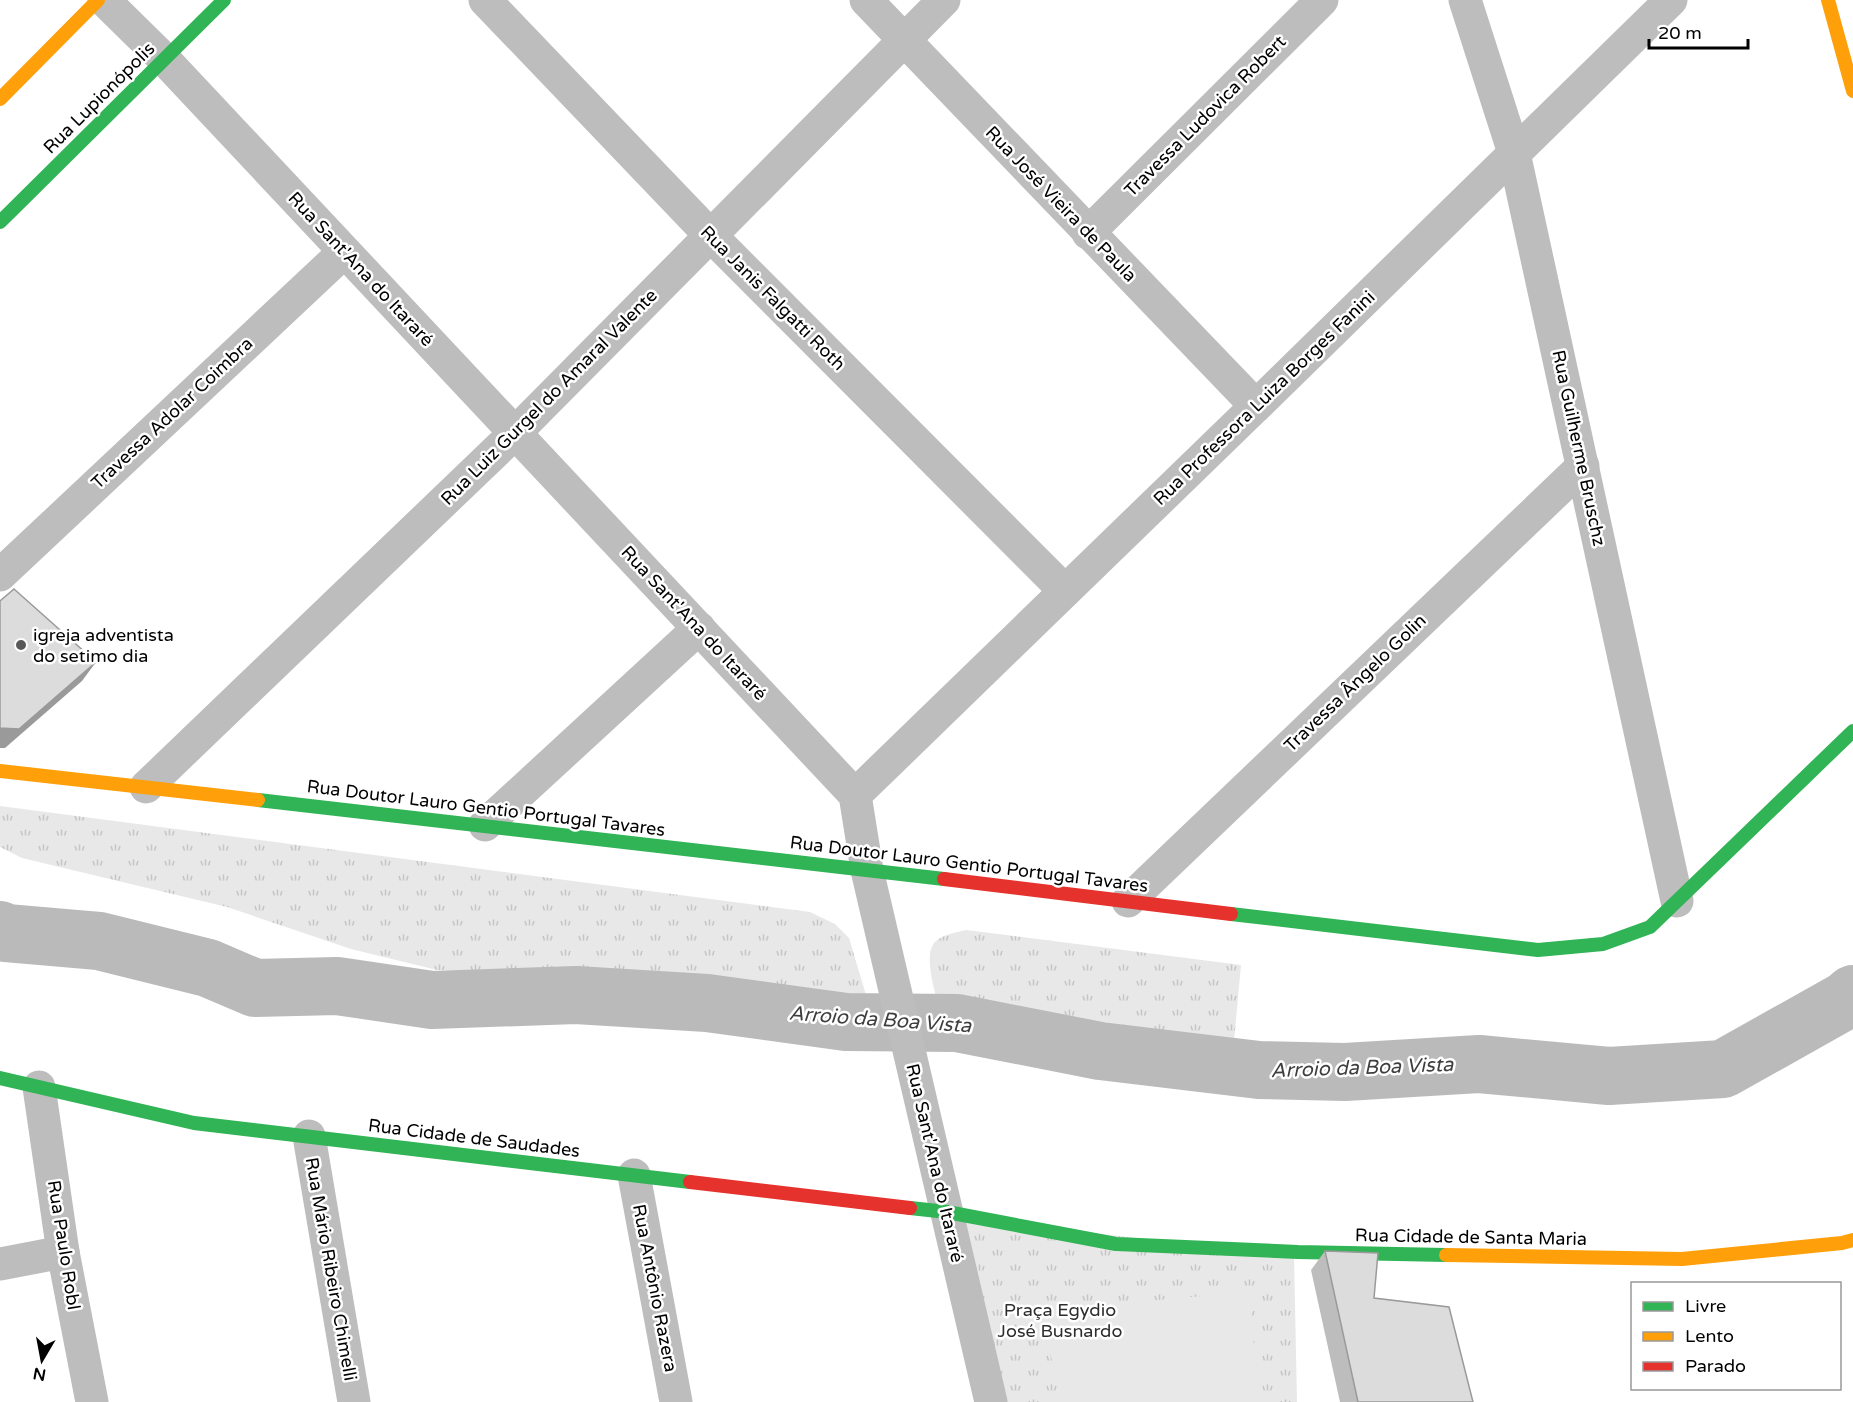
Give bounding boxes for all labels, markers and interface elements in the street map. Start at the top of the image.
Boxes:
scale bar [1649,12,1748,50]
text: 20 m [1658,22,1702,44]
street label: Travessa Ludovica Robert [1120,31,1290,201]
street label: Rua Lupionópolis [39,38,159,158]
street label: Rua José Vieira de Paula [981,122,1141,286]
street label: Rua Sant'Ana do Itararé [284,187,438,351]
street label: Rua Janis Falgatti Roth [696,221,850,375]
street label: Rua Luiz Gurgel do Amaral Valente [436,284,662,510]
street label: Rua Professora Luiza Borges Fanini [1149,286,1379,510]
street label: Travessa Adolar Coimbra [87,332,257,494]
street label: Rua Guilherme Bruschz [1547,348,1611,548]
street label: Rua Sant'Ana do Itararé [617,541,771,705]
street label: Travessa Ângelo Golin [1279,609,1431,757]
place label: igreja adventista do setimo dia [33,624,174,667]
marker: igreja adventista do setimo dia [14,638,28,652]
street label: Rua Doutor Lauro Gentio Portugal Tavares [306,775,666,841]
street label: Rua Doutor Lauro Gentio Portugal Tavares [789,831,1149,897]
water label: Arroio da Boa Vista [788,1002,973,1038]
water label: Arroio da Boa Vista [1270,1053,1455,1083]
street label: Rua Sant'Ana do Itararé [901,1062,969,1264]
street label: Rua Cidade de Saudades [367,1114,581,1162]
street label: Rua Mário Ribeiro Chimelli [300,1155,362,1383]
street label: Rua Paulo Robl [43,1179,85,1311]
street label: Rua Antônio Razera [628,1202,682,1374]
street label: Rua Cidade de Santa Maria [1355,1224,1587,1250]
legend [1631,1282,1841,1390]
text: Livre [1685,1295,1726,1317]
park label: Praça Egydio José Busnardo [998,1299,1122,1342]
text: Lento [1685,1325,1734,1347]
north arrow [12,1330,72,1390]
text: Parado [1685,1355,1746,1377]
text: N [32,1363,48,1385]

